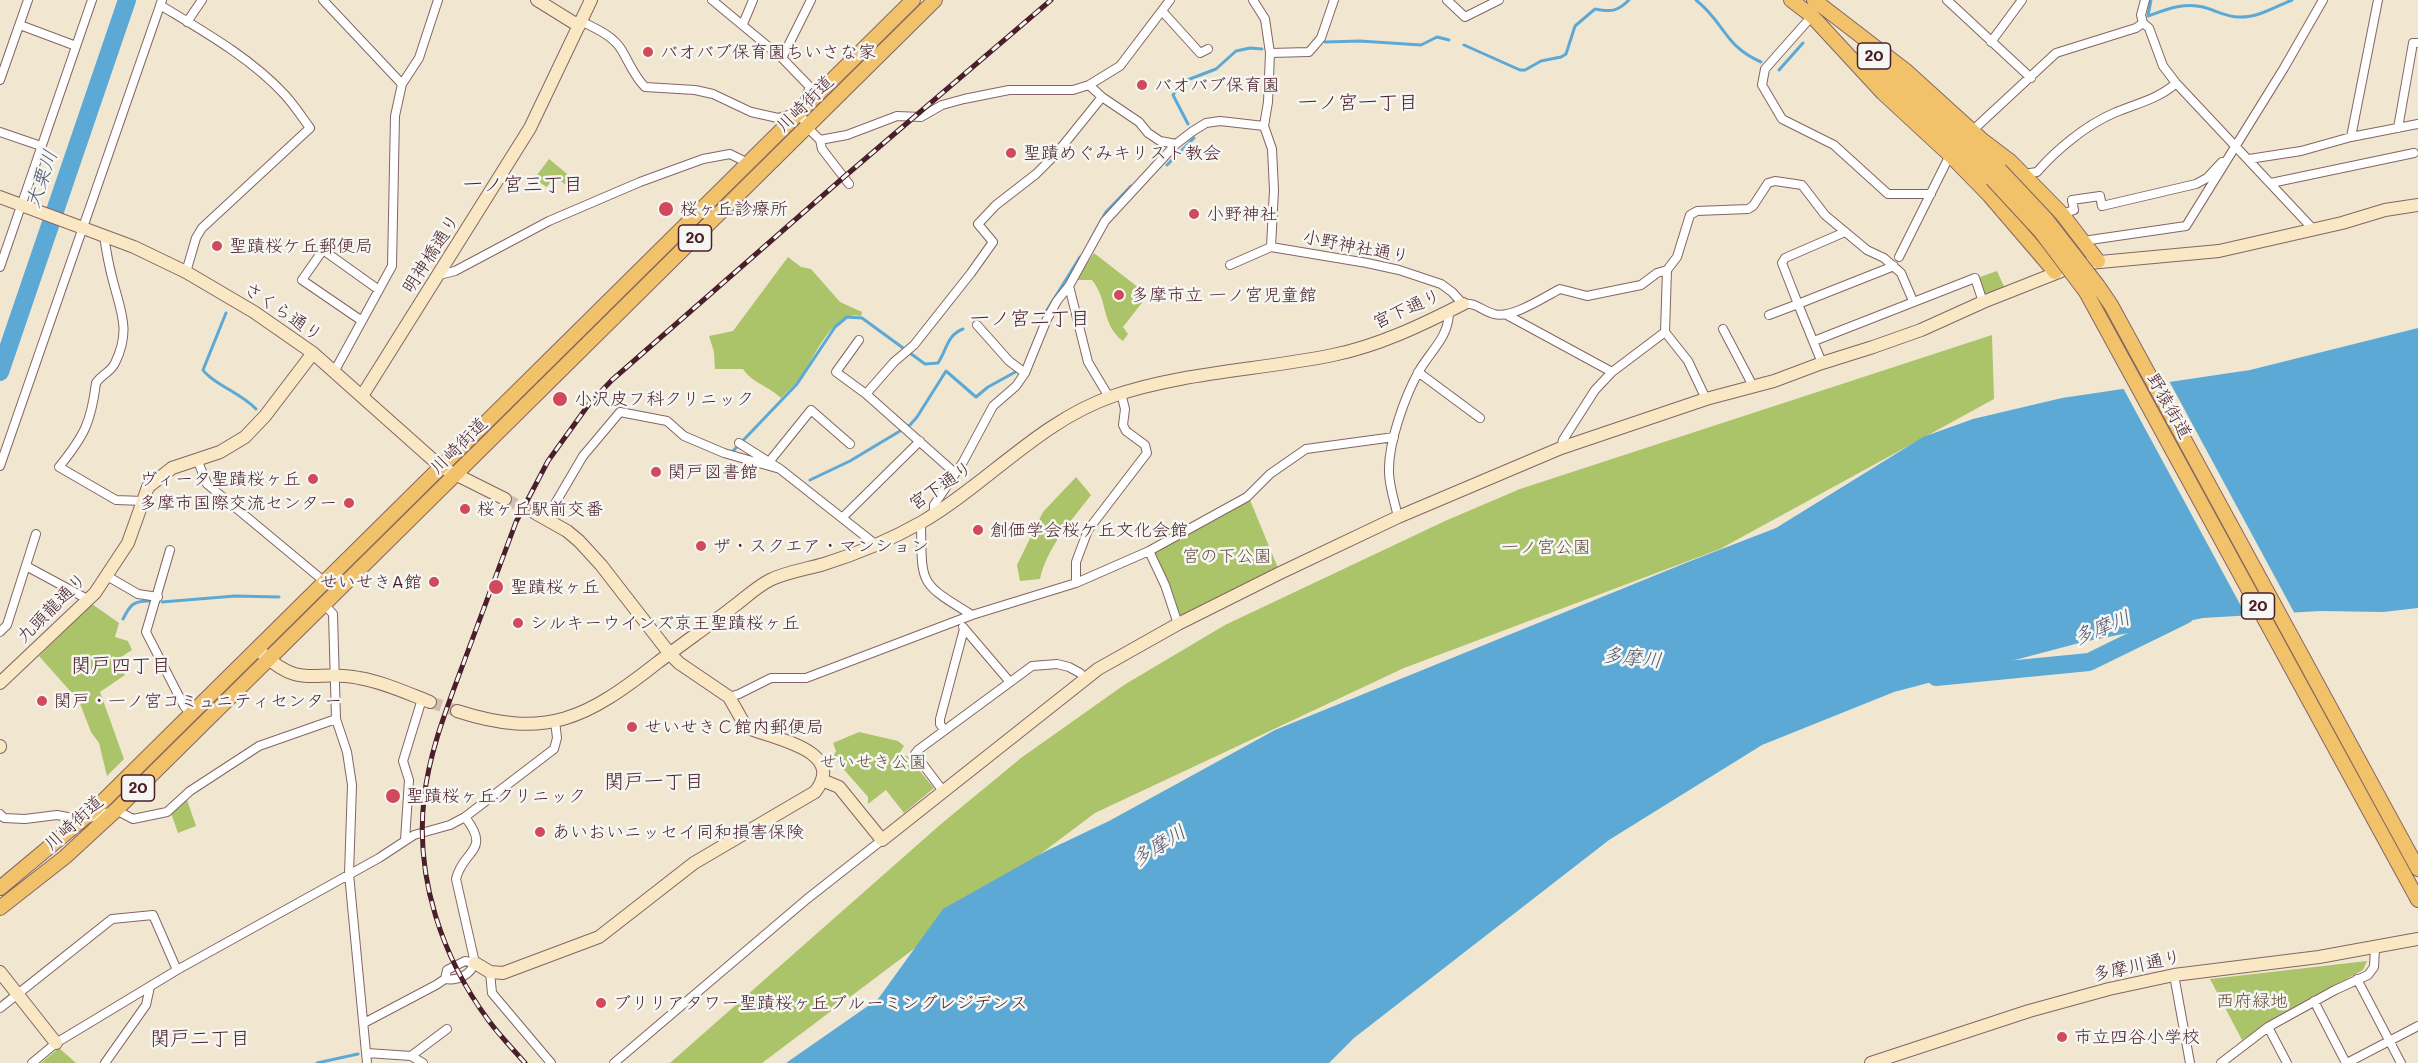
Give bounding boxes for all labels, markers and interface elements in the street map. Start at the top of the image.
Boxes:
place label: バオバブ保育園ちいさな家 [660,41,876,63]
road number: 20 [1858,43,1890,69]
marker: バオバブ保育園ちいさな家 [641,45,655,59]
street label: 川崎街道 [772,71,838,137]
place label: バオバブ保育園 [1154,74,1280,96]
marker: バオバブ保育園 [1135,78,1149,92]
district label: 一ノ宮一丁目 [1298,91,1418,115]
place label: 聖蹟めぐみキリスト教会 [1023,142,1221,164]
marker: 聖蹟めぐみキリスト教会 [1004,146,1018,160]
water label: 大栗川 [21,147,63,211]
district label: 一ノ宮三丁目 [463,173,583,197]
place label: 桜ヶ丘診療所 [680,198,788,220]
marker: 桜ヶ丘診療所 [657,200,675,218]
place label: 小野神社 [1206,203,1278,225]
marker: 小野神社 [1187,207,1201,221]
street label: 明神橋通り [397,210,465,298]
road number: 20 [678,225,712,251]
street label: 小野神社通り [1301,226,1411,268]
place label: 聖蹟桜ケ丘郵便局 [229,235,373,257]
marker: 聖蹟桜ケ丘郵便局 [210,239,224,253]
street label: さくら通り [240,278,326,346]
place label: 多摩市立 一ノ宮児童館 [1131,284,1317,306]
street label: 宮下通り [1370,284,1444,334]
marker: 多摩市立 一ノ宮児童館 [1112,288,1126,302]
district label: 一ノ宮二丁目 [970,307,1090,331]
street label: 野猿街道 [2142,369,2196,443]
place label: 小沢皮フ科クリニック [574,388,754,410]
marker: 小沢皮フ科クリニック [551,390,569,408]
street label: 川崎街道 [426,413,492,479]
street label: 宮下通り [905,457,977,515]
place label: 関戸図書館 [668,461,758,483]
marker: 関戸図書館 [649,465,663,479]
place label: ヴィータ聖蹟桜ヶ丘 [139,468,301,490]
marker: ヴィータ聖蹟桜ヶ丘 [306,472,320,486]
place label: 多摩市国際交流センター [139,492,337,514]
marker: 多摩市国際交流センター [342,496,356,510]
place label: 桜ヶ丘駅前交番 [477,498,603,520]
marker: 桜ヶ丘駅前交番 [458,502,472,516]
place label: 創価学会桜ケ丘文化会館 [990,519,1188,541]
marker: 創価学会桜ケ丘文化会館 [971,523,985,537]
place label: ザ・スクエア・マンション [713,535,929,557]
park label: 一ノ宮公園 [1501,536,1591,558]
marker: ザ・スクエア・マンション [694,539,708,553]
park label: 宮の下公園 [1182,545,1272,567]
street label: 九頭龍通り [13,569,91,647]
place label: せいせきA館 [320,571,422,593]
marker: せいせきA館 [427,575,441,589]
place label: 聖蹟桜ヶ丘 [510,576,600,598]
marker: 聖蹟桜ヶ丘 [487,578,505,596]
road number: 20 [2242,593,2274,619]
water label: 多摩川 [2070,606,2134,650]
place label: シルキーウインズ京王聖蹟桜ヶ丘 [530,612,800,634]
marker: シルキーウインズ京王聖蹟桜ヶ丘 [511,616,525,630]
water label: 多摩川 [1601,643,1663,673]
district label: 関戸四丁目 [71,654,171,678]
place label: 関戸・一ノ宮コミュニティセンター [54,690,342,712]
marker: 関戸・一ノ宮コミュニティセンター [35,694,49,708]
place label: せいせきＣ館内郵便局 [644,716,824,738]
marker: せいせきＣ館内郵便局 [625,720,639,734]
park label: せいせき公園 [819,751,927,773]
district label: 関戸一丁目 [604,770,704,794]
road number: 20 [122,775,154,801]
place label: 聖蹟桜ヶ丘クリニック [406,785,586,807]
marker: 聖蹟桜ヶ丘クリニック [384,787,402,805]
street label: 川崎街道 [40,791,108,855]
water label: 多摩川 [1127,820,1191,872]
place label: あいおいニッセイ同和損害保険 [552,821,804,843]
marker: あいおいニッセイ同和損害保険 [533,825,547,839]
street label: 多摩川通り [2091,946,2183,986]
park label: 西府緑地 [2216,990,2288,1012]
place label: ブリリアタワー聖蹟桜ヶ丘ブルーミングレジデンス [613,992,1028,1014]
marker: ブリリアタワー聖蹟桜ヶ丘ブルーミングレジデンス [594,996,608,1010]
place label: 市立四谷小学校 [2074,1026,2200,1048]
district label: 関戸二丁目 [150,1027,250,1051]
marker: 市立四谷小学校 [2055,1030,2069,1044]

